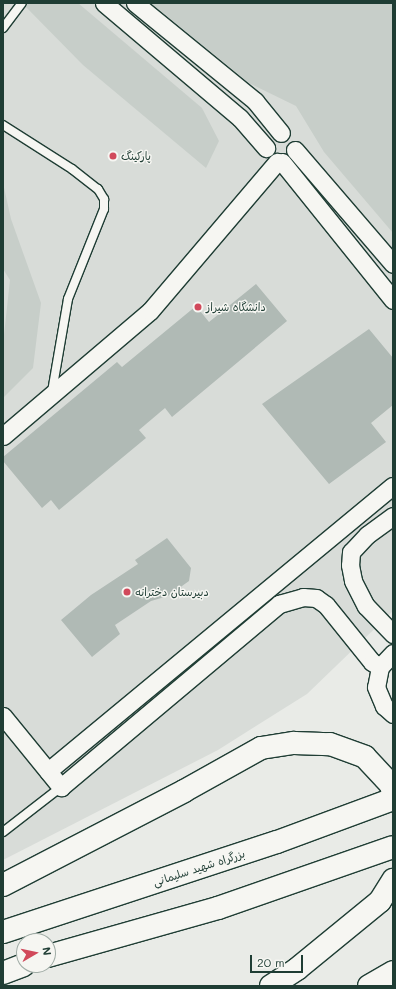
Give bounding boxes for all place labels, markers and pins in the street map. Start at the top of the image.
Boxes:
place label: پارکینگ [121,149,151,163]
marker: پارکینگ [108,151,118,161]
place label: دانشگاه شیراز [206,300,266,314]
marker: دانشگاه شیراز [193,302,203,312]
place label: دبیرستان دخترانه [135,585,209,599]
marker: دبیرستان دخترانه [122,587,132,597]

